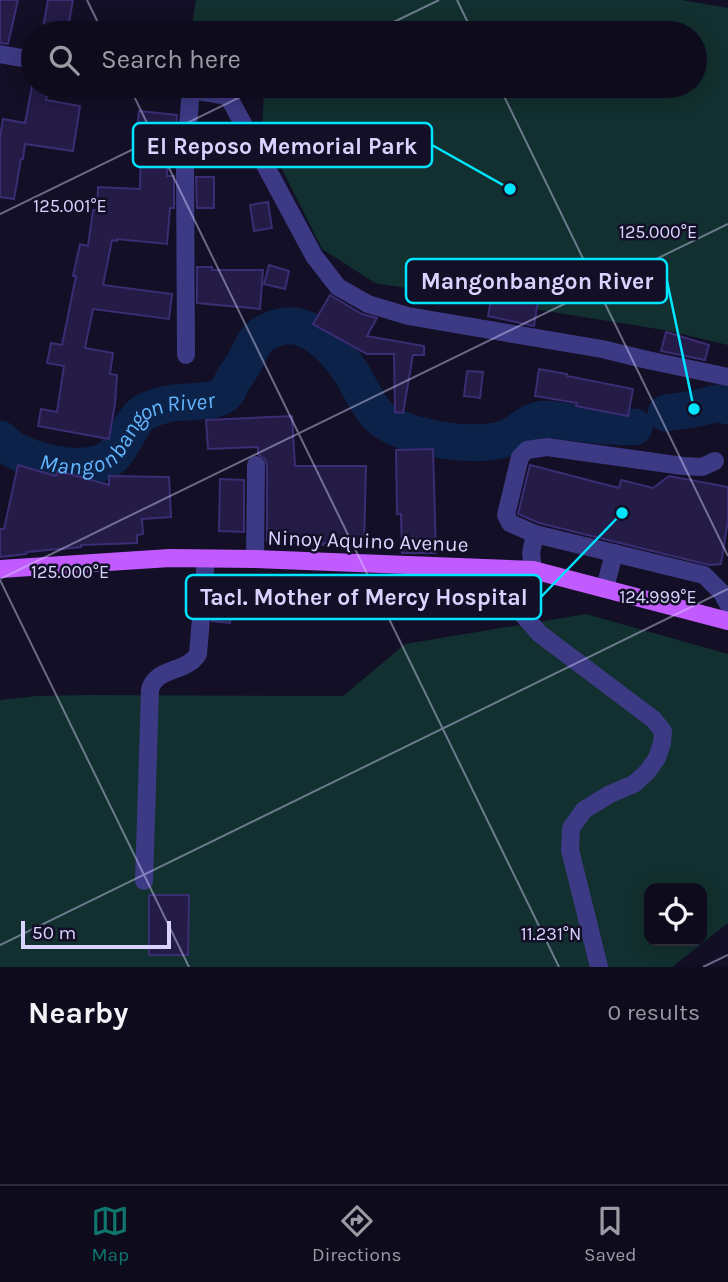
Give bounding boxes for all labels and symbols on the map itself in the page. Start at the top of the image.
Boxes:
callout: El Reposo Memorial Park [133,123,432,167]
text: El Reposo Memorial Park [147,133,418,160]
text: 125.001°E [33,195,107,217]
text: 125.000°E [619,221,697,243]
callout: Mangonbangon River [406,259,667,303]
text: Mangonbangon River [421,268,653,295]
water label: Mangonbangon River [37,386,218,480]
street label: Ninoy Aquino Avenue [267,525,469,557]
text: 125.000°E [31,561,109,583]
callout: Tacl. Mother of Mercy Hospital [186,575,541,619]
text: Tacl. Mother of Mercy Hospital [200,584,528,611]
text: 124.999°E [619,586,697,608]
scale bar [21,918,172,950]
text: 11.231°N [521,923,581,945]

